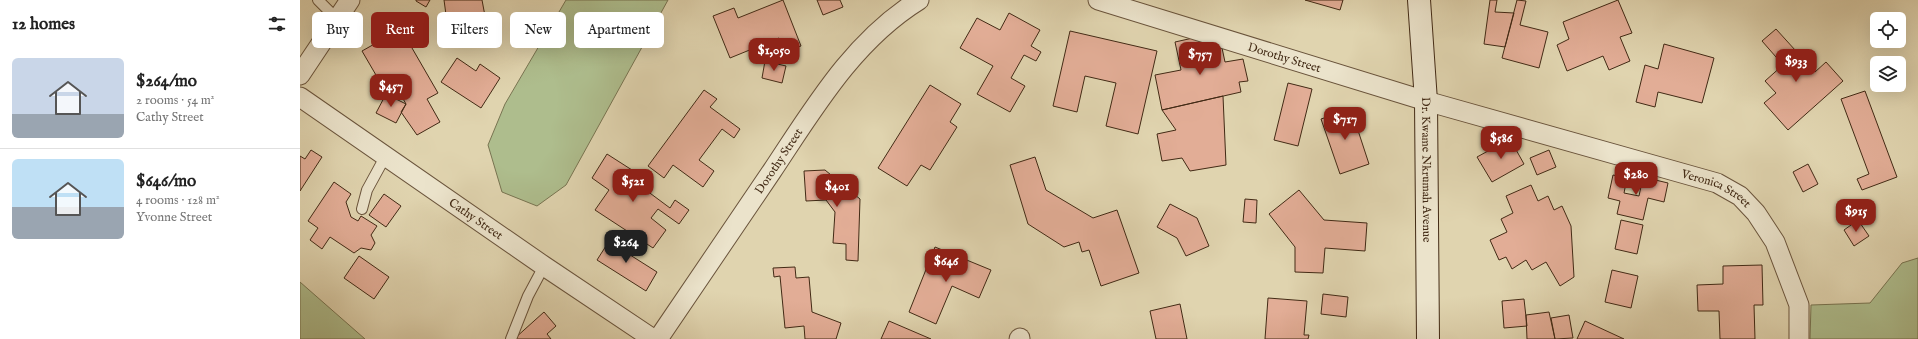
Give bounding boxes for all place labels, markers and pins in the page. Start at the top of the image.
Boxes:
pin: $1,050 [741,38,807,72]
pin: $757 [1176,42,1224,76]
pin: $933 [1772,49,1820,83]
pin: $457 [367,74,415,108]
pin: $717 [1321,107,1369,141]
pin: $586 [1477,126,1525,160]
pin: $280 [1612,162,1660,196]
pin: $521 [609,169,657,203]
pin: $401 [813,174,861,208]
pin: $915 [1832,199,1880,233]
pin: $264 [602,230,650,264]
pin: $646 [922,249,970,283]

